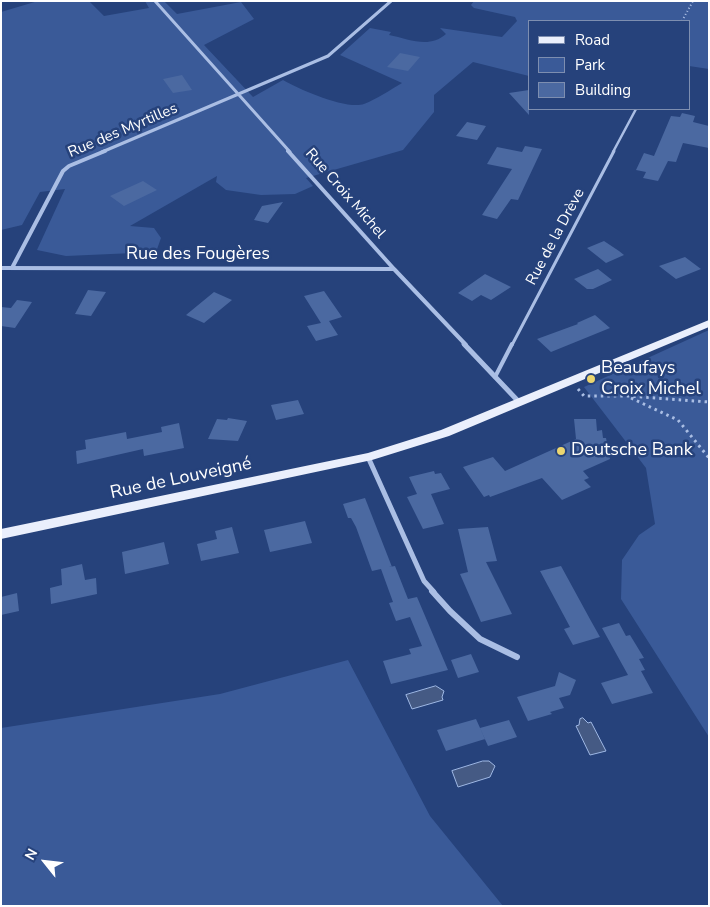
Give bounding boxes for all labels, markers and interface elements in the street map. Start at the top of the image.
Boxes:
legend [528,20,690,110]
text: Road [575,30,610,50]
text: Park [575,55,605,75]
text: Building [575,80,631,100]
street label: Rue des Myrtilles [66,100,180,162]
street label: Rue Croix Michel [301,145,389,243]
street label: Rue de la Drève [523,186,589,288]
street label: Rue des Fougères [126,244,270,266]
place label: Beaufays Croix Michel [601,358,701,400]
marker: Beaufays Croix Michel [585,373,597,385]
place label: Deutsche Bank [571,440,693,462]
marker: Deutsche Bank [555,445,567,457]
street label: Rue de Louveigné [108,453,254,505]
north arrow [20,837,70,887]
text: N [21,845,42,864]

